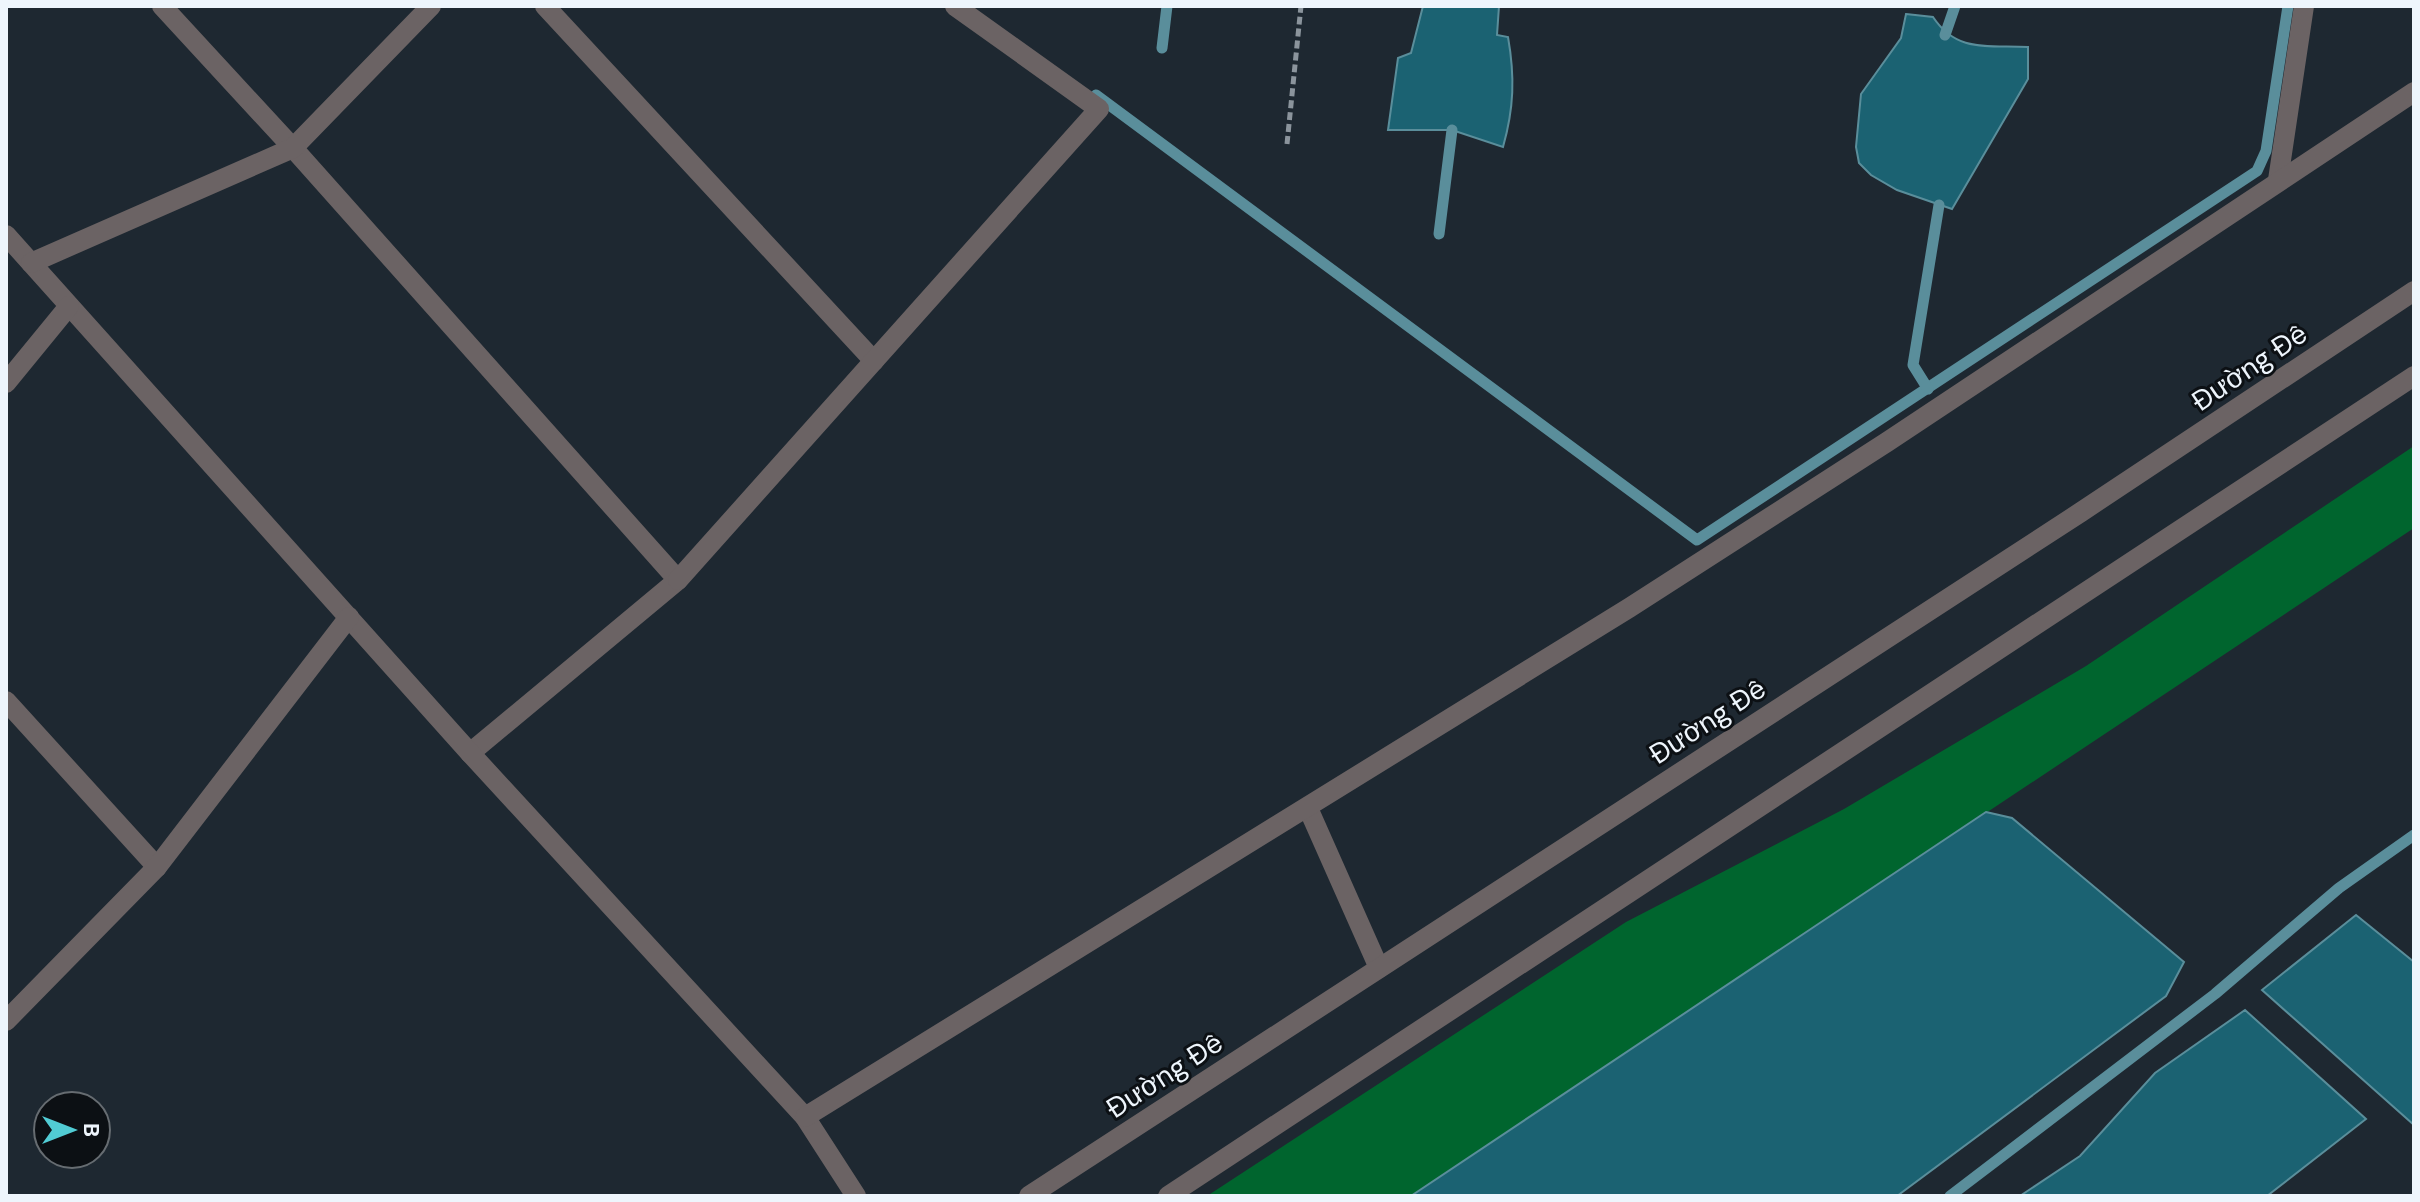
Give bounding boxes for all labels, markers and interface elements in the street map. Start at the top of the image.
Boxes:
street label: Đường Đê [2184,315,2314,420]
street label: Đường Đê [1642,670,1773,773]
street label: Đường Đê [1099,1024,1230,1127]
north arrow [32,1090,112,1170]
text: B [77,1123,106,1137]

